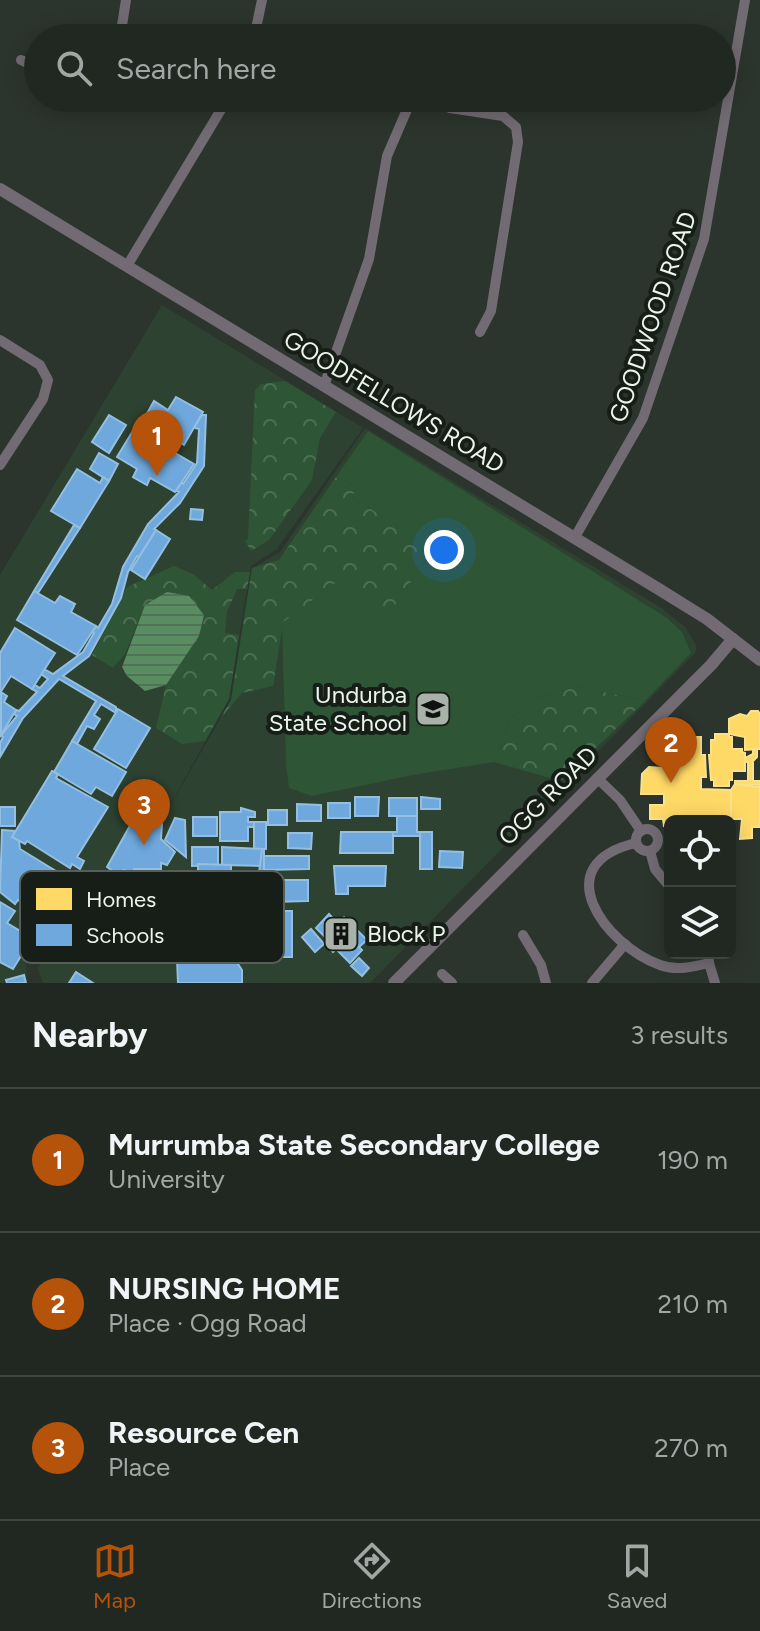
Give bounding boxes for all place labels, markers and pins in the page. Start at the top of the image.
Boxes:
pin: 1 [131,410,183,476]
place label: Undurba State School [269,680,407,737]
school or university icon: Undurba State School [414,690,452,728]
pin: 2 [645,717,697,783]
pin: 3 [118,779,170,845]
building icon: Block P [322,915,360,953]
place label: Block P [367,919,445,948]

